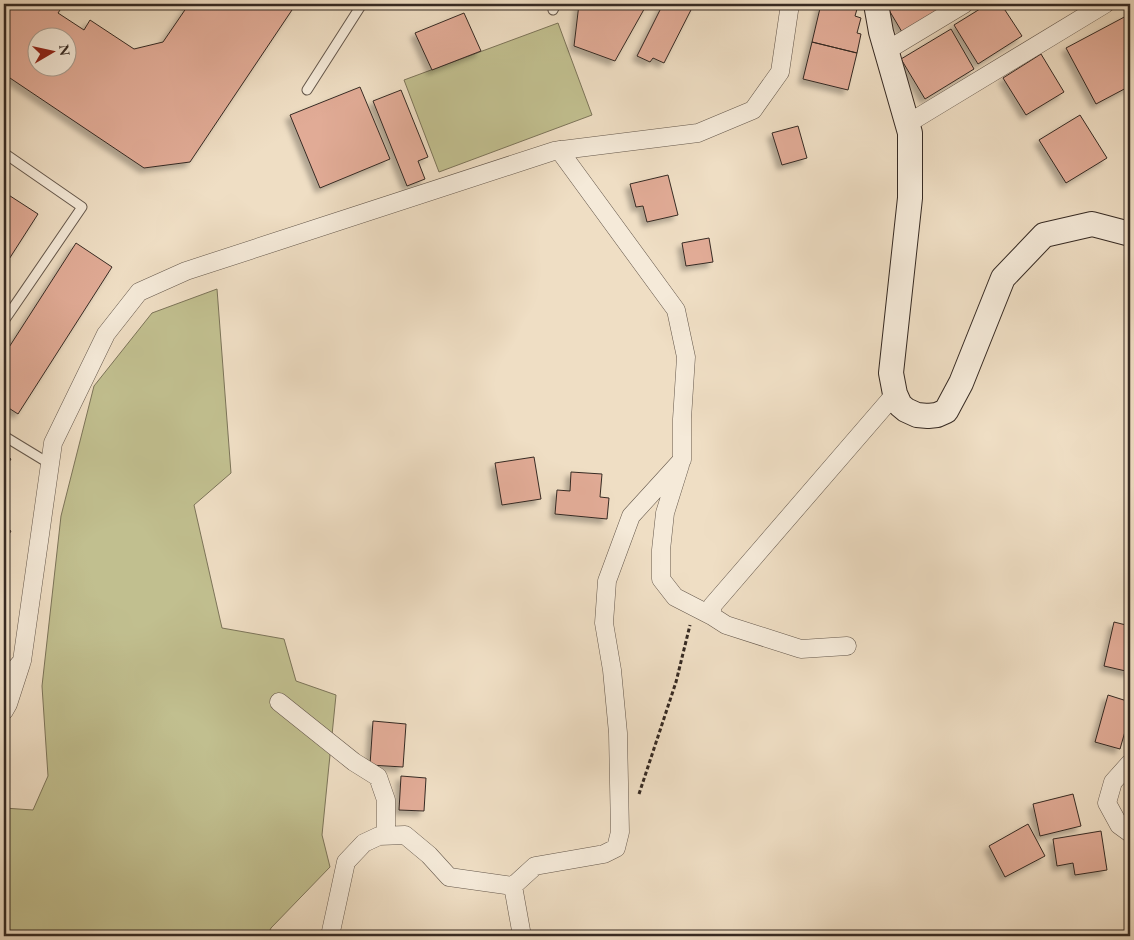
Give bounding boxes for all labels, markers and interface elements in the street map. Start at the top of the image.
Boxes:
north arrow [28,28,78,78]
text: N [55,43,75,58]

